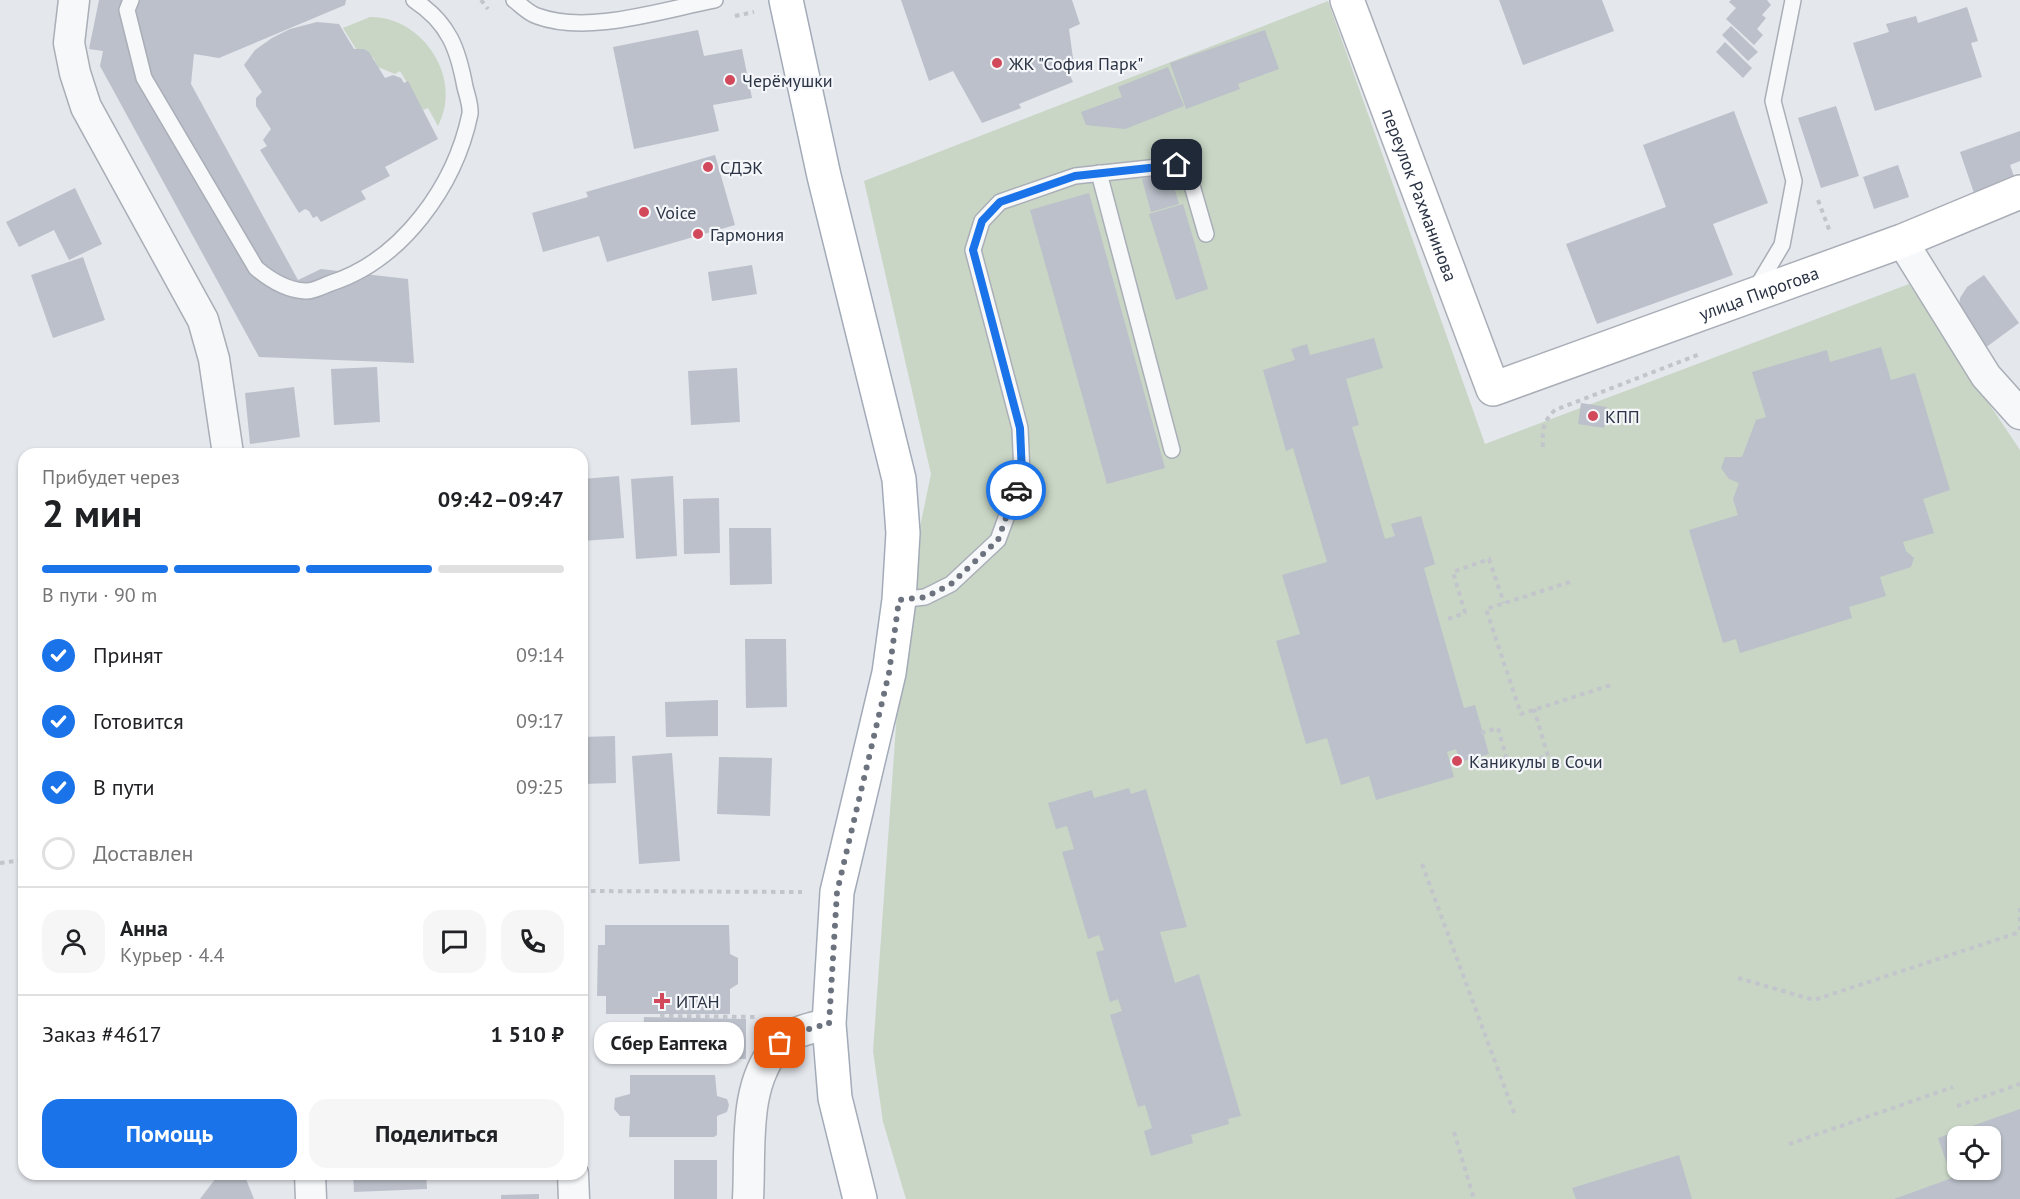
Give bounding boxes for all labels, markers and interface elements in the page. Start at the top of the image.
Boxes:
place label: ЖК "София Парк" [1008,52,1143,75]
marker: ЖК "София Парк" [990,56,1004,70]
place label: Черёмушки [742,69,833,92]
marker: Черёмушки [723,73,737,87]
street label: переулок Рахманинова [1377,105,1463,284]
pin [1151,139,1202,190]
icon: home [1160,148,1193,181]
place label: СДЭК [720,156,763,179]
marker: СДЭК [701,160,715,174]
place label: Voice [655,201,697,224]
marker: Voice [637,205,651,219]
place label: Гармония [710,223,784,246]
marker: Гармония [691,227,705,241]
street label: улица Пирогова [1696,261,1822,325]
place label: КПП [1605,405,1640,428]
marker: КПП [1586,409,1600,423]
courier [986,460,1046,520]
text: Прибудет через [42,464,180,490]
icon: car [1000,474,1033,507]
text: 09:42–09:47 [438,485,564,513]
text: 2 мин [42,487,142,538]
text: В пути · 90 m [42,582,157,608]
icon: check [42,639,75,672]
text: Принят [93,641,163,669]
text: 09:14 [516,642,564,668]
icon: check [42,705,75,738]
text: Готовится [93,707,184,735]
text: 09:17 [516,708,564,734]
place label: Каникулы в Сочи [1469,750,1603,773]
marker: Каникулы в Сочи [1450,754,1464,768]
icon: check [42,771,75,804]
text: В пути [93,773,155,801]
text: 09:25 [516,774,564,800]
text: Доставлен [93,839,193,867]
button: person [42,910,105,973]
button: chat [423,910,486,973]
button: phone [501,910,564,973]
text: Анна [120,914,168,942]
text: Курьер · 4.4 [120,942,224,968]
place label: ИТАН [676,990,720,1013]
marker: ИТАН [653,992,671,1010]
pin [754,1017,805,1068]
text: Заказ #4617 [42,1020,162,1048]
text: 1 510 ₽ [490,1020,564,1048]
callout: Сбер Еаптека [594,1022,744,1064]
icon: bag [763,1026,796,1059]
text: Сбер Еаптека [611,1030,728,1056]
button: Помощь [42,1099,297,1168]
button: Поделиться [309,1099,564,1168]
map controls [1947,1126,2001,1180]
button: locate [1947,1126,2001,1180]

